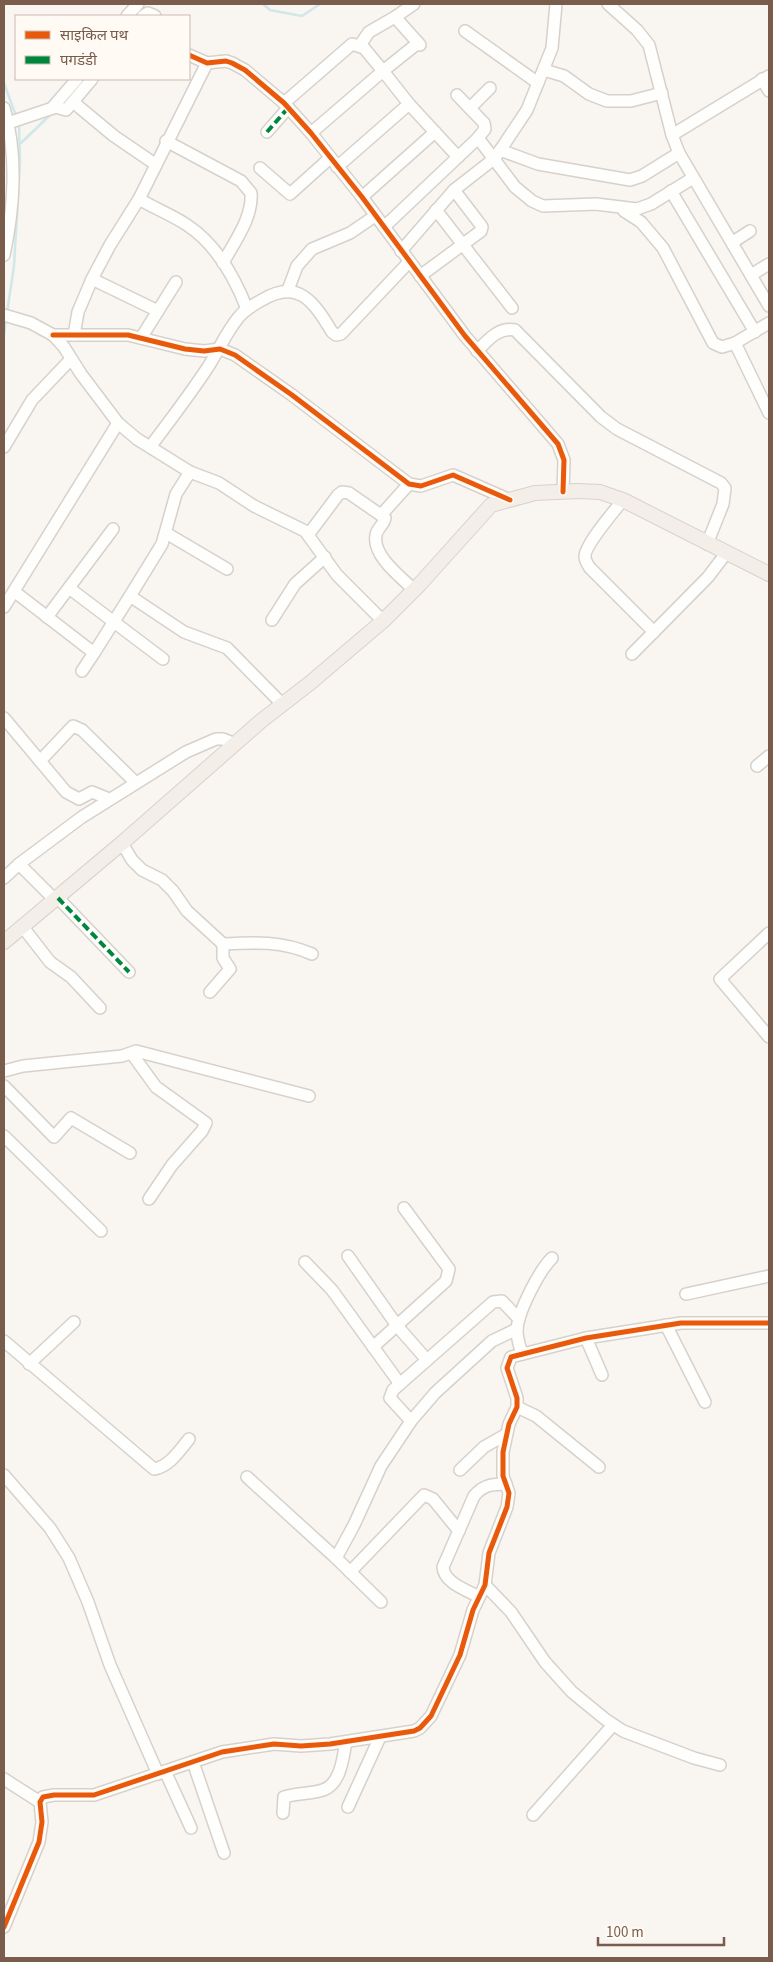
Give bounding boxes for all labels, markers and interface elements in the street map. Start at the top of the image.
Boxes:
legend [15,15,190,80]
text: साइकिल पथ [60,25,128,46]
text: पगडंडी [60,50,98,71]
scale bar [598,1914,724,1946]
text: 100 m [606,1922,644,1943]

